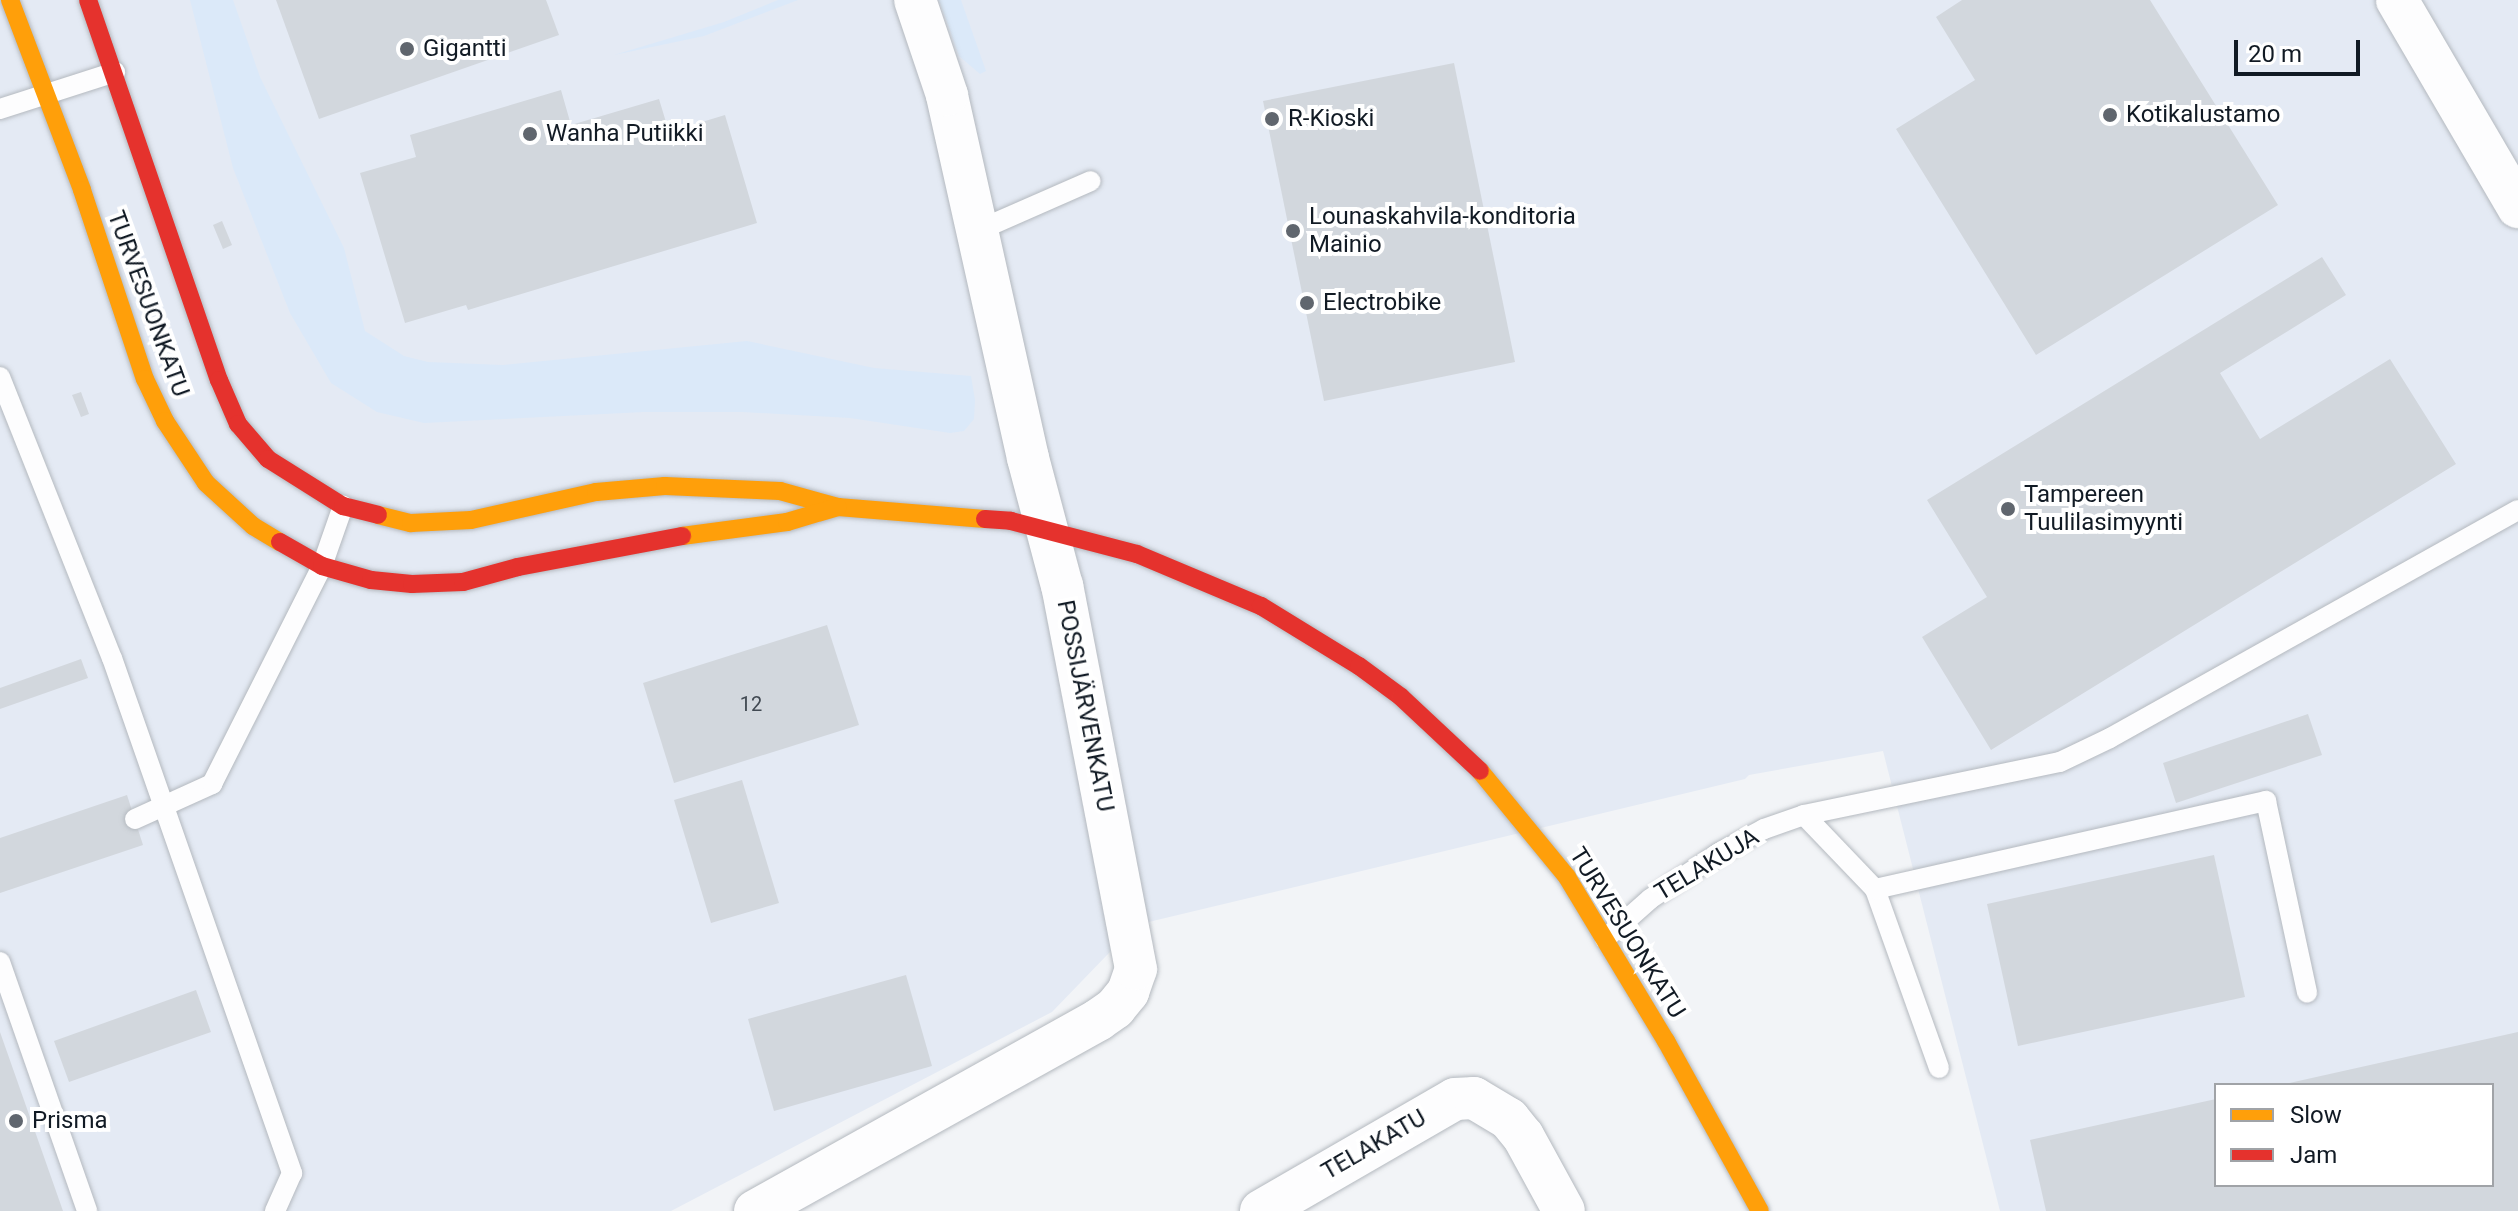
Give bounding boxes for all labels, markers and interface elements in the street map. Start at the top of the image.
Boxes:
scale bar [2238,24,2364,74]
place label: Gigantti [423,35,507,63]
marker: Gigantti [398,40,416,58]
text: 20 m [2248,40,2302,68]
place label: Kotikalustamo [2126,101,2280,129]
place label: R-Kioski [1288,105,1374,133]
marker: Kotikalustamo [2101,106,2119,124]
marker: R-Kioski [1263,110,1281,128]
place label: Wanha Putiikki [546,120,704,148]
marker: Wanha Putiikki [521,125,539,143]
place label: Lounaskahvila-konditoria Mainio [1309,203,1576,259]
street label: TURVESUONKATU [101,207,195,401]
marker: Lounaskahvila-konditoria Mainio [1284,222,1302,240]
place label: Electrobike [1323,289,1441,317]
marker: Electrobike [1298,294,1316,312]
place label: Tampereen Tuulilasimyynti [2024,481,2183,537]
marker: Tampereen Tuulilasimyynti [1999,500,2017,518]
street label: POSSIJÄRVENKATU [1050,598,1120,814]
house number: 12 [740,692,762,716]
street label: TELAKUJA [1650,823,1764,907]
street label: TURVESUONKATU [1563,842,1691,1024]
legend [2214,1083,2494,1187]
text: Slow [2290,1101,2342,1129]
street label: TELAKATU [1317,1104,1431,1186]
place label: Prisma [32,1107,108,1135]
marker: Prisma [7,1112,25,1130]
text: Jam [2290,1141,2337,1169]

